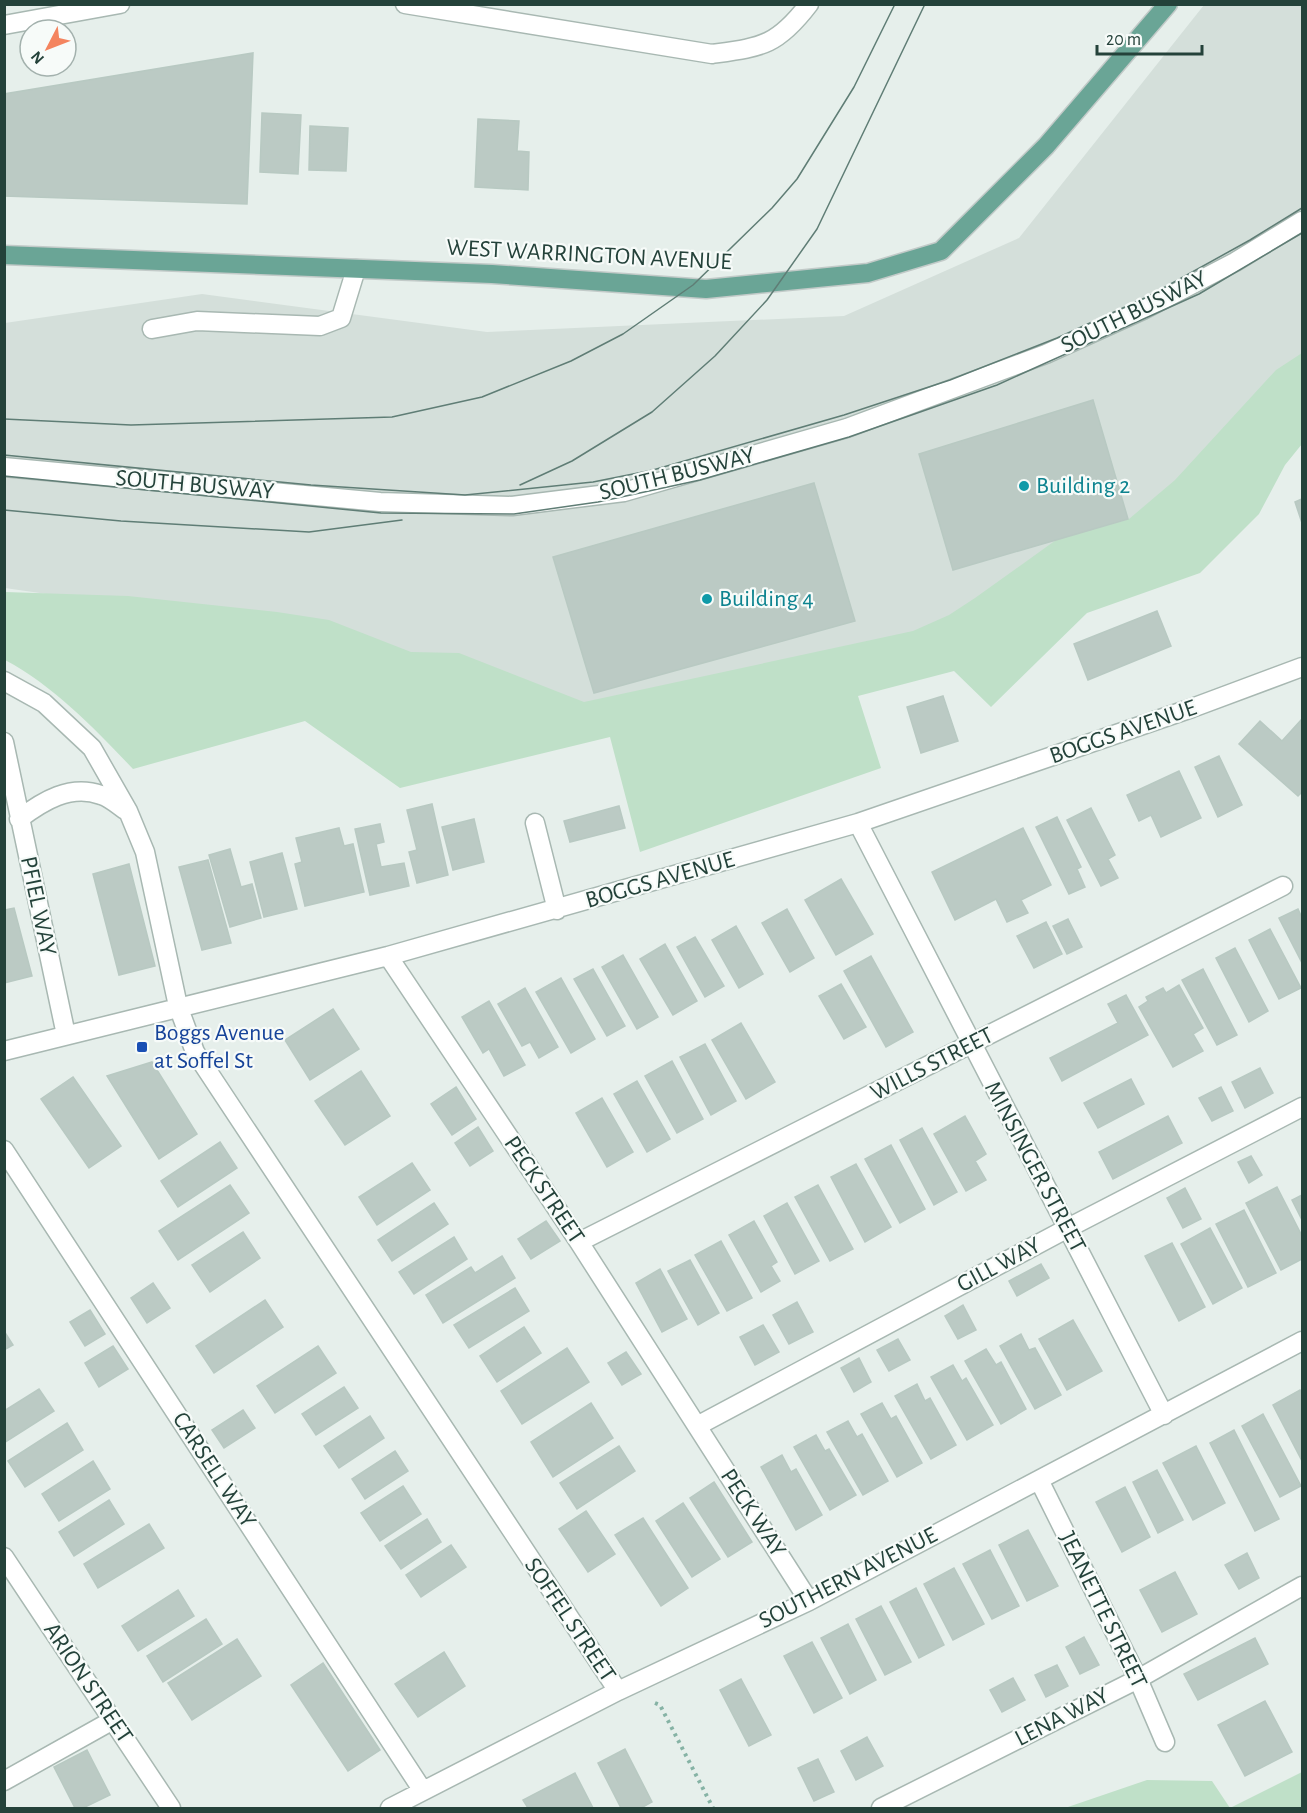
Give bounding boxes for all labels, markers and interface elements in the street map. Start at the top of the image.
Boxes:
north arrow [18,18,78,78]
scale bar [1097,18,1202,56]
text: 20 m [1106,31,1141,49]
text: N [28,48,47,67]
street label: WEST WARRINGTON AVENUE [446,236,733,274]
street label: SOUTH BUSWAY [1057,266,1211,358]
street label: SOUTH BUSWAY [597,443,757,505]
street label: SOUTH BUSWAY [115,466,276,504]
place label: Building 2 [1036,474,1130,498]
marker: Building 2 [1017,479,1031,493]
place label: Building 4 [719,587,814,611]
marker: Building 4 [700,592,714,606]
street label: BOGGS AVENUE [1046,696,1200,768]
street label: BOGGS AVENUE [583,847,738,913]
street label: PFIEL WAY [16,854,60,958]
place label: Boggs Avenue at Soffel St [154,1021,285,1073]
street label: WILLS STREET [867,1023,997,1105]
marker: Boggs Avenue at Soffel St [135,1040,149,1054]
street label: MINSINGER STREET [980,1078,1090,1257]
street label: PECK STREET [499,1132,589,1248]
street label: GILL WAY [953,1233,1045,1297]
street label: CARSELL WAY [168,1408,260,1532]
street label: PECK WAY [716,1465,790,1562]
street label: SOUTHERN AVENUE [755,1523,941,1633]
street label: JEANETTE STREET [1055,1528,1151,1692]
street label: SOFFEL STREET [520,1554,620,1687]
street label: ARION STREET [39,1618,137,1748]
street label: LENA WAY [1011,1683,1113,1751]

